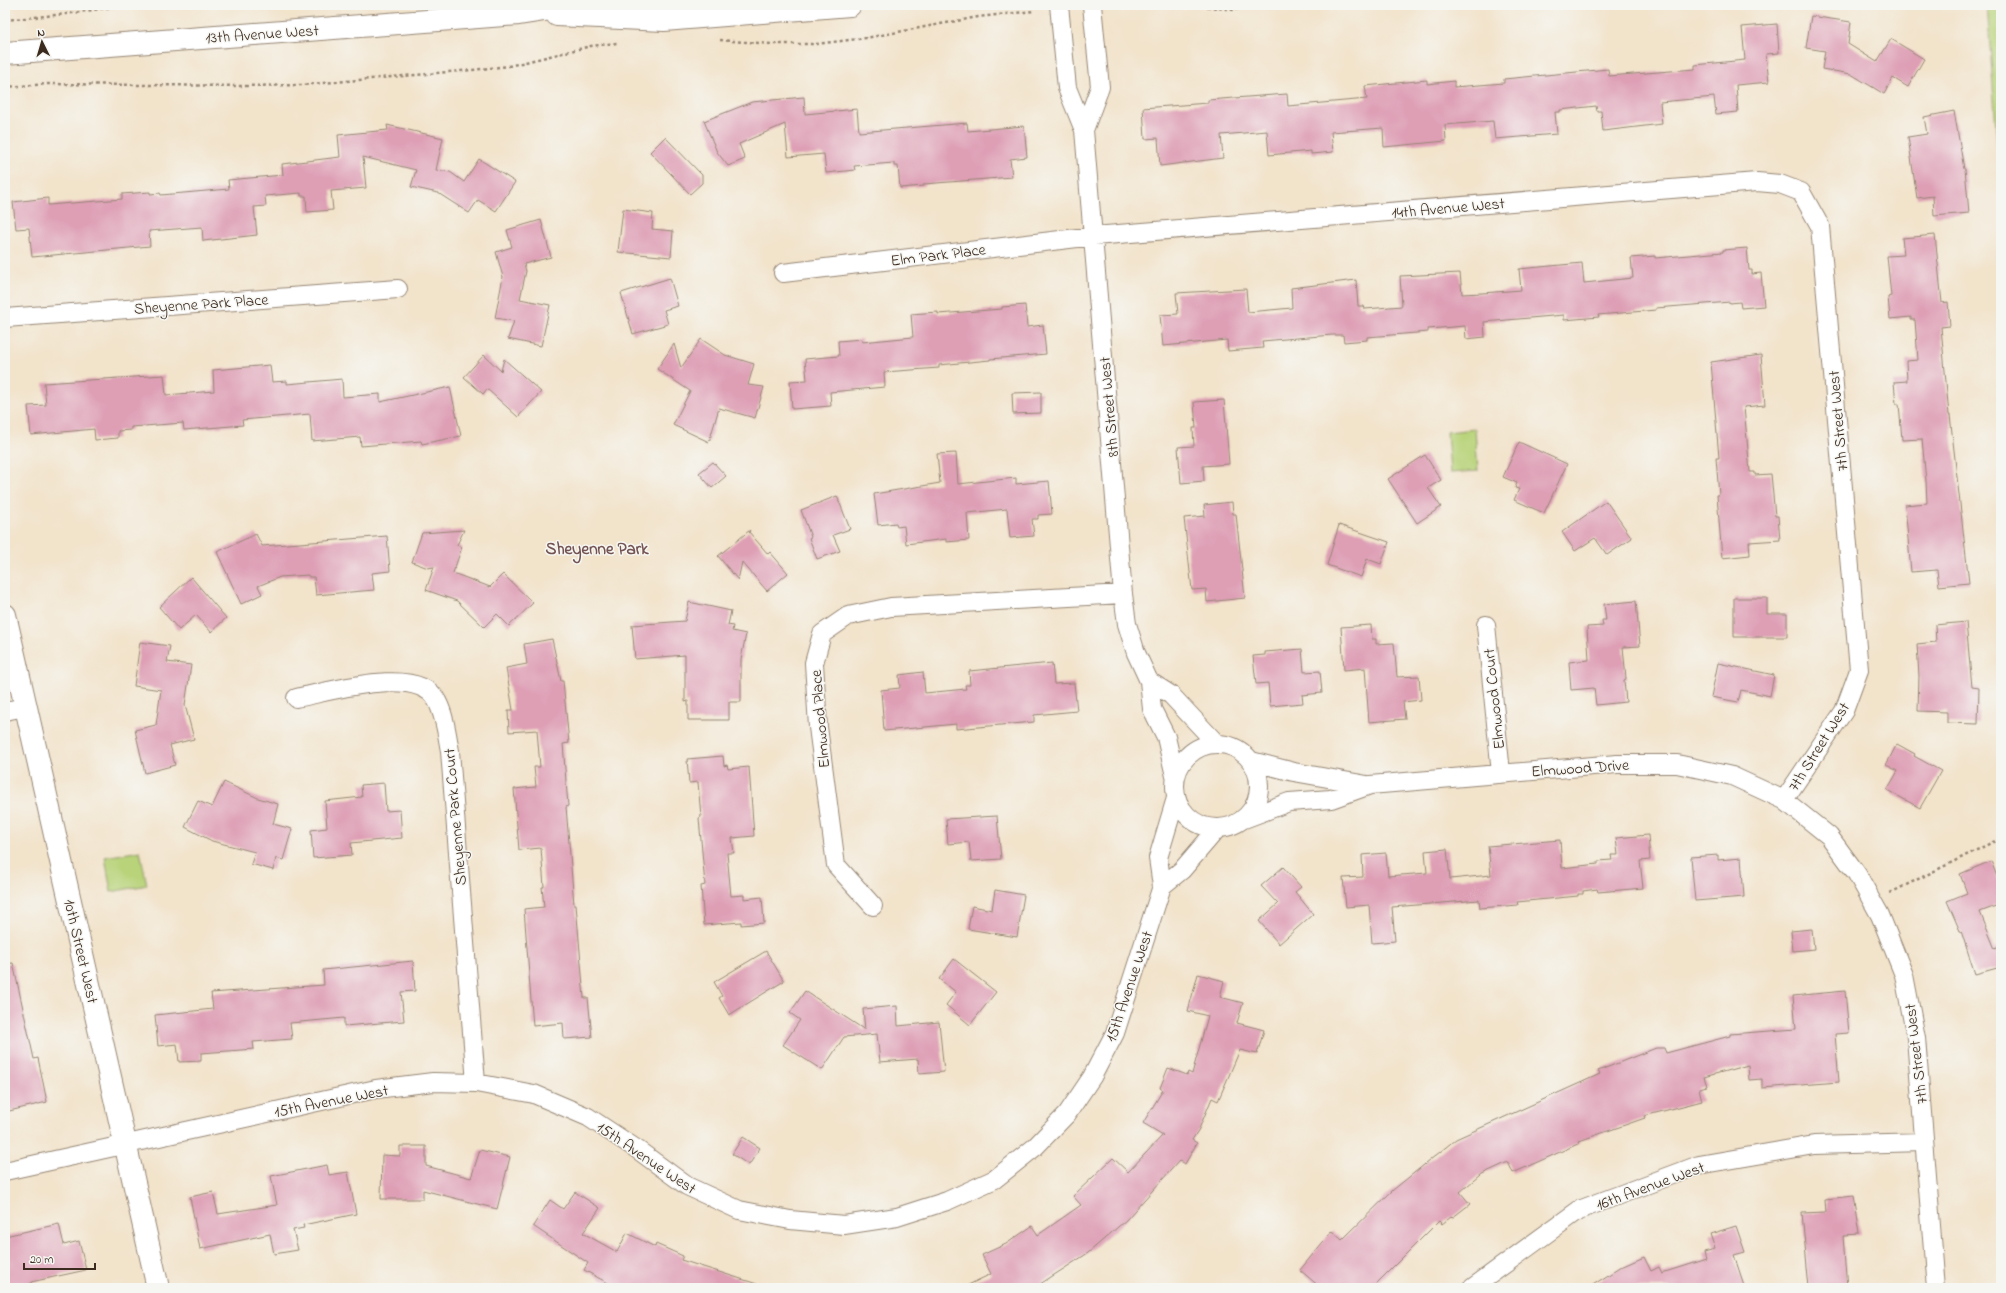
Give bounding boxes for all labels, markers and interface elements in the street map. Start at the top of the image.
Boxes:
street label: 13th Avenue West [205,19,320,51]
north arrow [22,22,62,62]
text: N [37,25,46,41]
street label: 14th Avenue West [1391,192,1506,226]
street label: Elm Park Place [889,238,988,274]
street label: Sheyenne Park Place [133,288,270,322]
street label: 8th Street West [1094,355,1126,458]
street label: 7th Street West [1823,369,1855,472]
district label: Sheyenne Park [545,537,649,564]
street label: Elmwood Court [1478,647,1512,750]
street label: Elmwood Place [805,668,837,769]
street label: 7th Street West [1783,697,1857,796]
street label: Sheyenne Park Court [438,747,474,886]
street label: Elmwood Drive [1530,754,1631,784]
street label: 10th Street West [56,897,104,1007]
street label: 15th Avenue West [1100,927,1160,1045]
street label: 7th Street West [1899,1002,1935,1105]
street label: 15th Avenue West [272,1079,391,1125]
street label: 15th Avenue West [591,1116,701,1201]
street label: 16th Avenue West [1593,1156,1709,1218]
scale bar [24,1245,95,1271]
text: 20 m [30,1251,53,1269]

